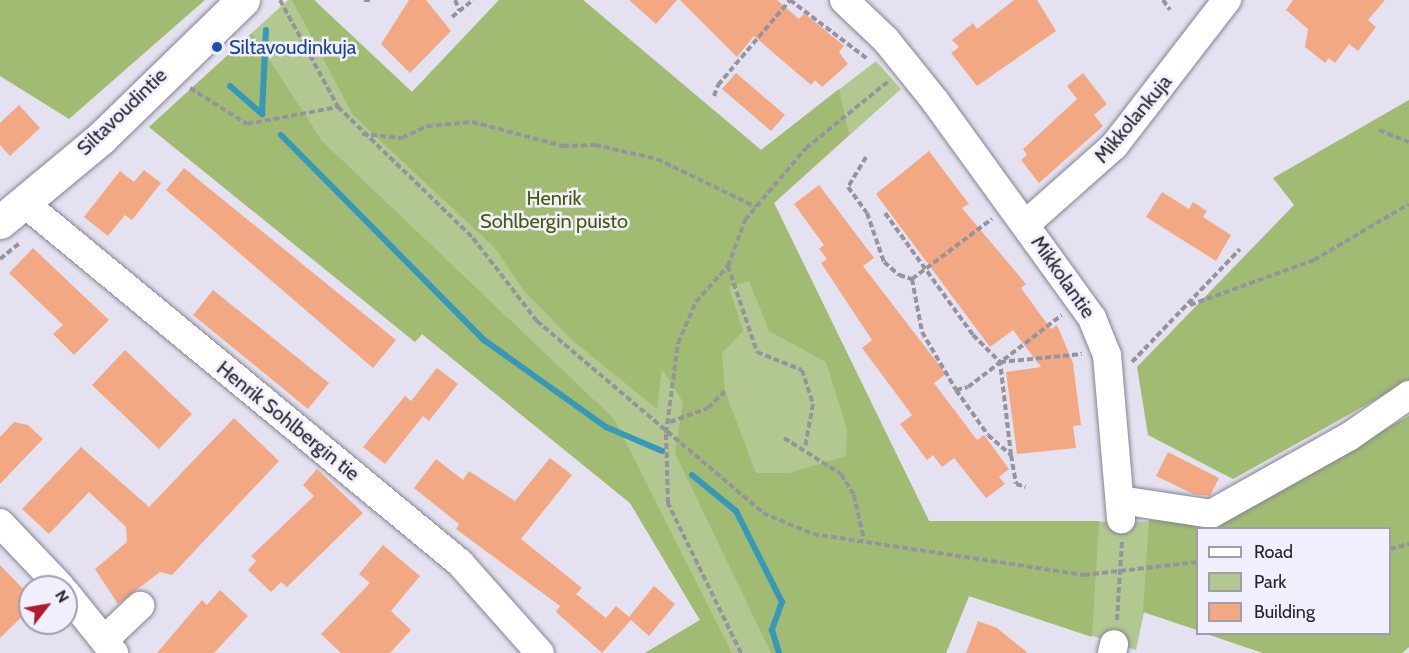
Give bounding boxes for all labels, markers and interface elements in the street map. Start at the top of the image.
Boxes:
place label: Siltavoudinkuja [229,35,356,59]
marker: Siltavoudinkuja [210,40,224,54]
street label: Siltavoudintie [72,63,172,161]
street label: Mikkolankuja [1089,70,1177,168]
park label: Henrik Sohlbergin puisto [480,187,628,234]
street label: Mikkolantie [1026,231,1100,323]
street label: Henrik Sohlbergin tie [212,356,364,486]
legend [1196,527,1391,635]
text: Road [1254,541,1293,563]
text: Park [1254,571,1286,593]
north arrow [18,575,78,635]
text: N [51,587,73,606]
text: Building [1254,601,1315,623]

